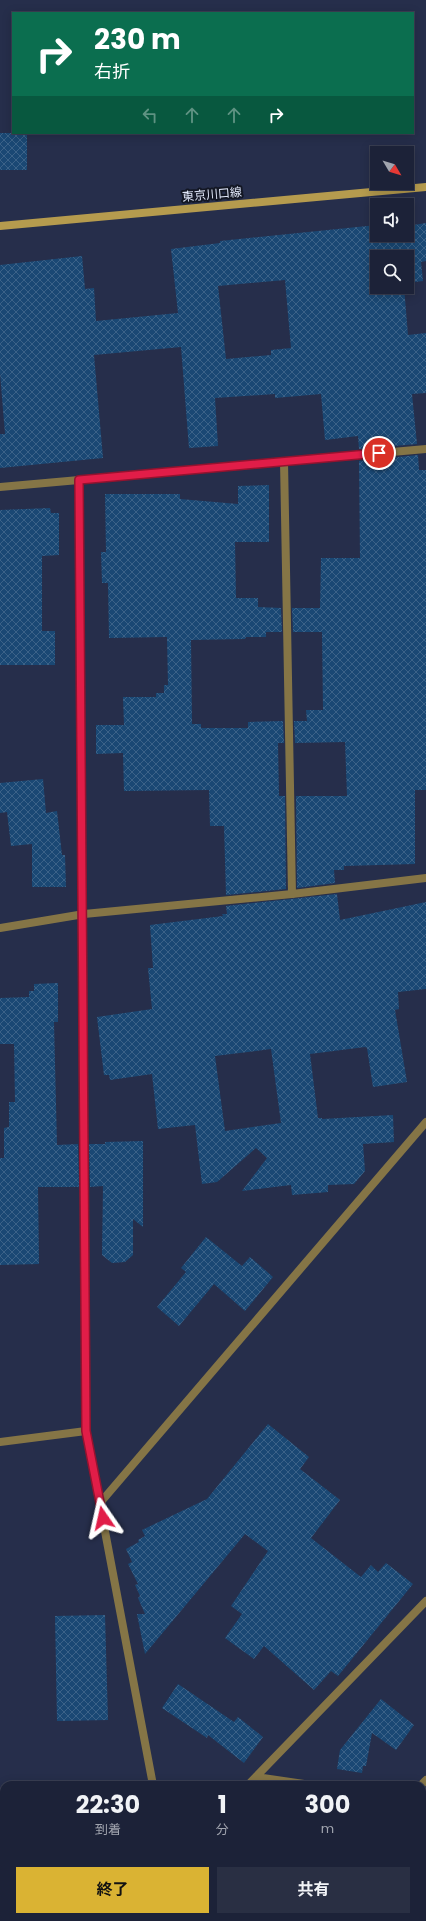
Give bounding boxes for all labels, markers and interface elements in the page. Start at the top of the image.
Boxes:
text: 230 m [94,20,181,59]
icon: right [28,28,80,80]
text: 右折 [94,59,130,84]
icon: left [139,104,161,126]
icon: ahead [181,104,203,126]
icon: ahead [223,104,245,126]
icon: right [265,104,287,126]
north arrow [370,146,414,190]
map controls [370,146,414,294]
street label: 東京川口線 [181,183,243,205]
button: sound [370,198,414,242]
button: search [370,250,414,294]
pin [362,436,396,470]
icon: arrive [368,442,390,464]
position arrow [82,1497,124,1539]
text: 22:30 [76,1788,140,1821]
text: 1 [218,1788,227,1821]
text: 300 [304,1788,350,1821]
text: m [321,1819,334,1838]
text: 到着 [95,1820,121,1839]
text: 分 [216,1820,229,1839]
button: 終了 [16,1867,209,1913]
button: 共有 [217,1867,410,1913]

